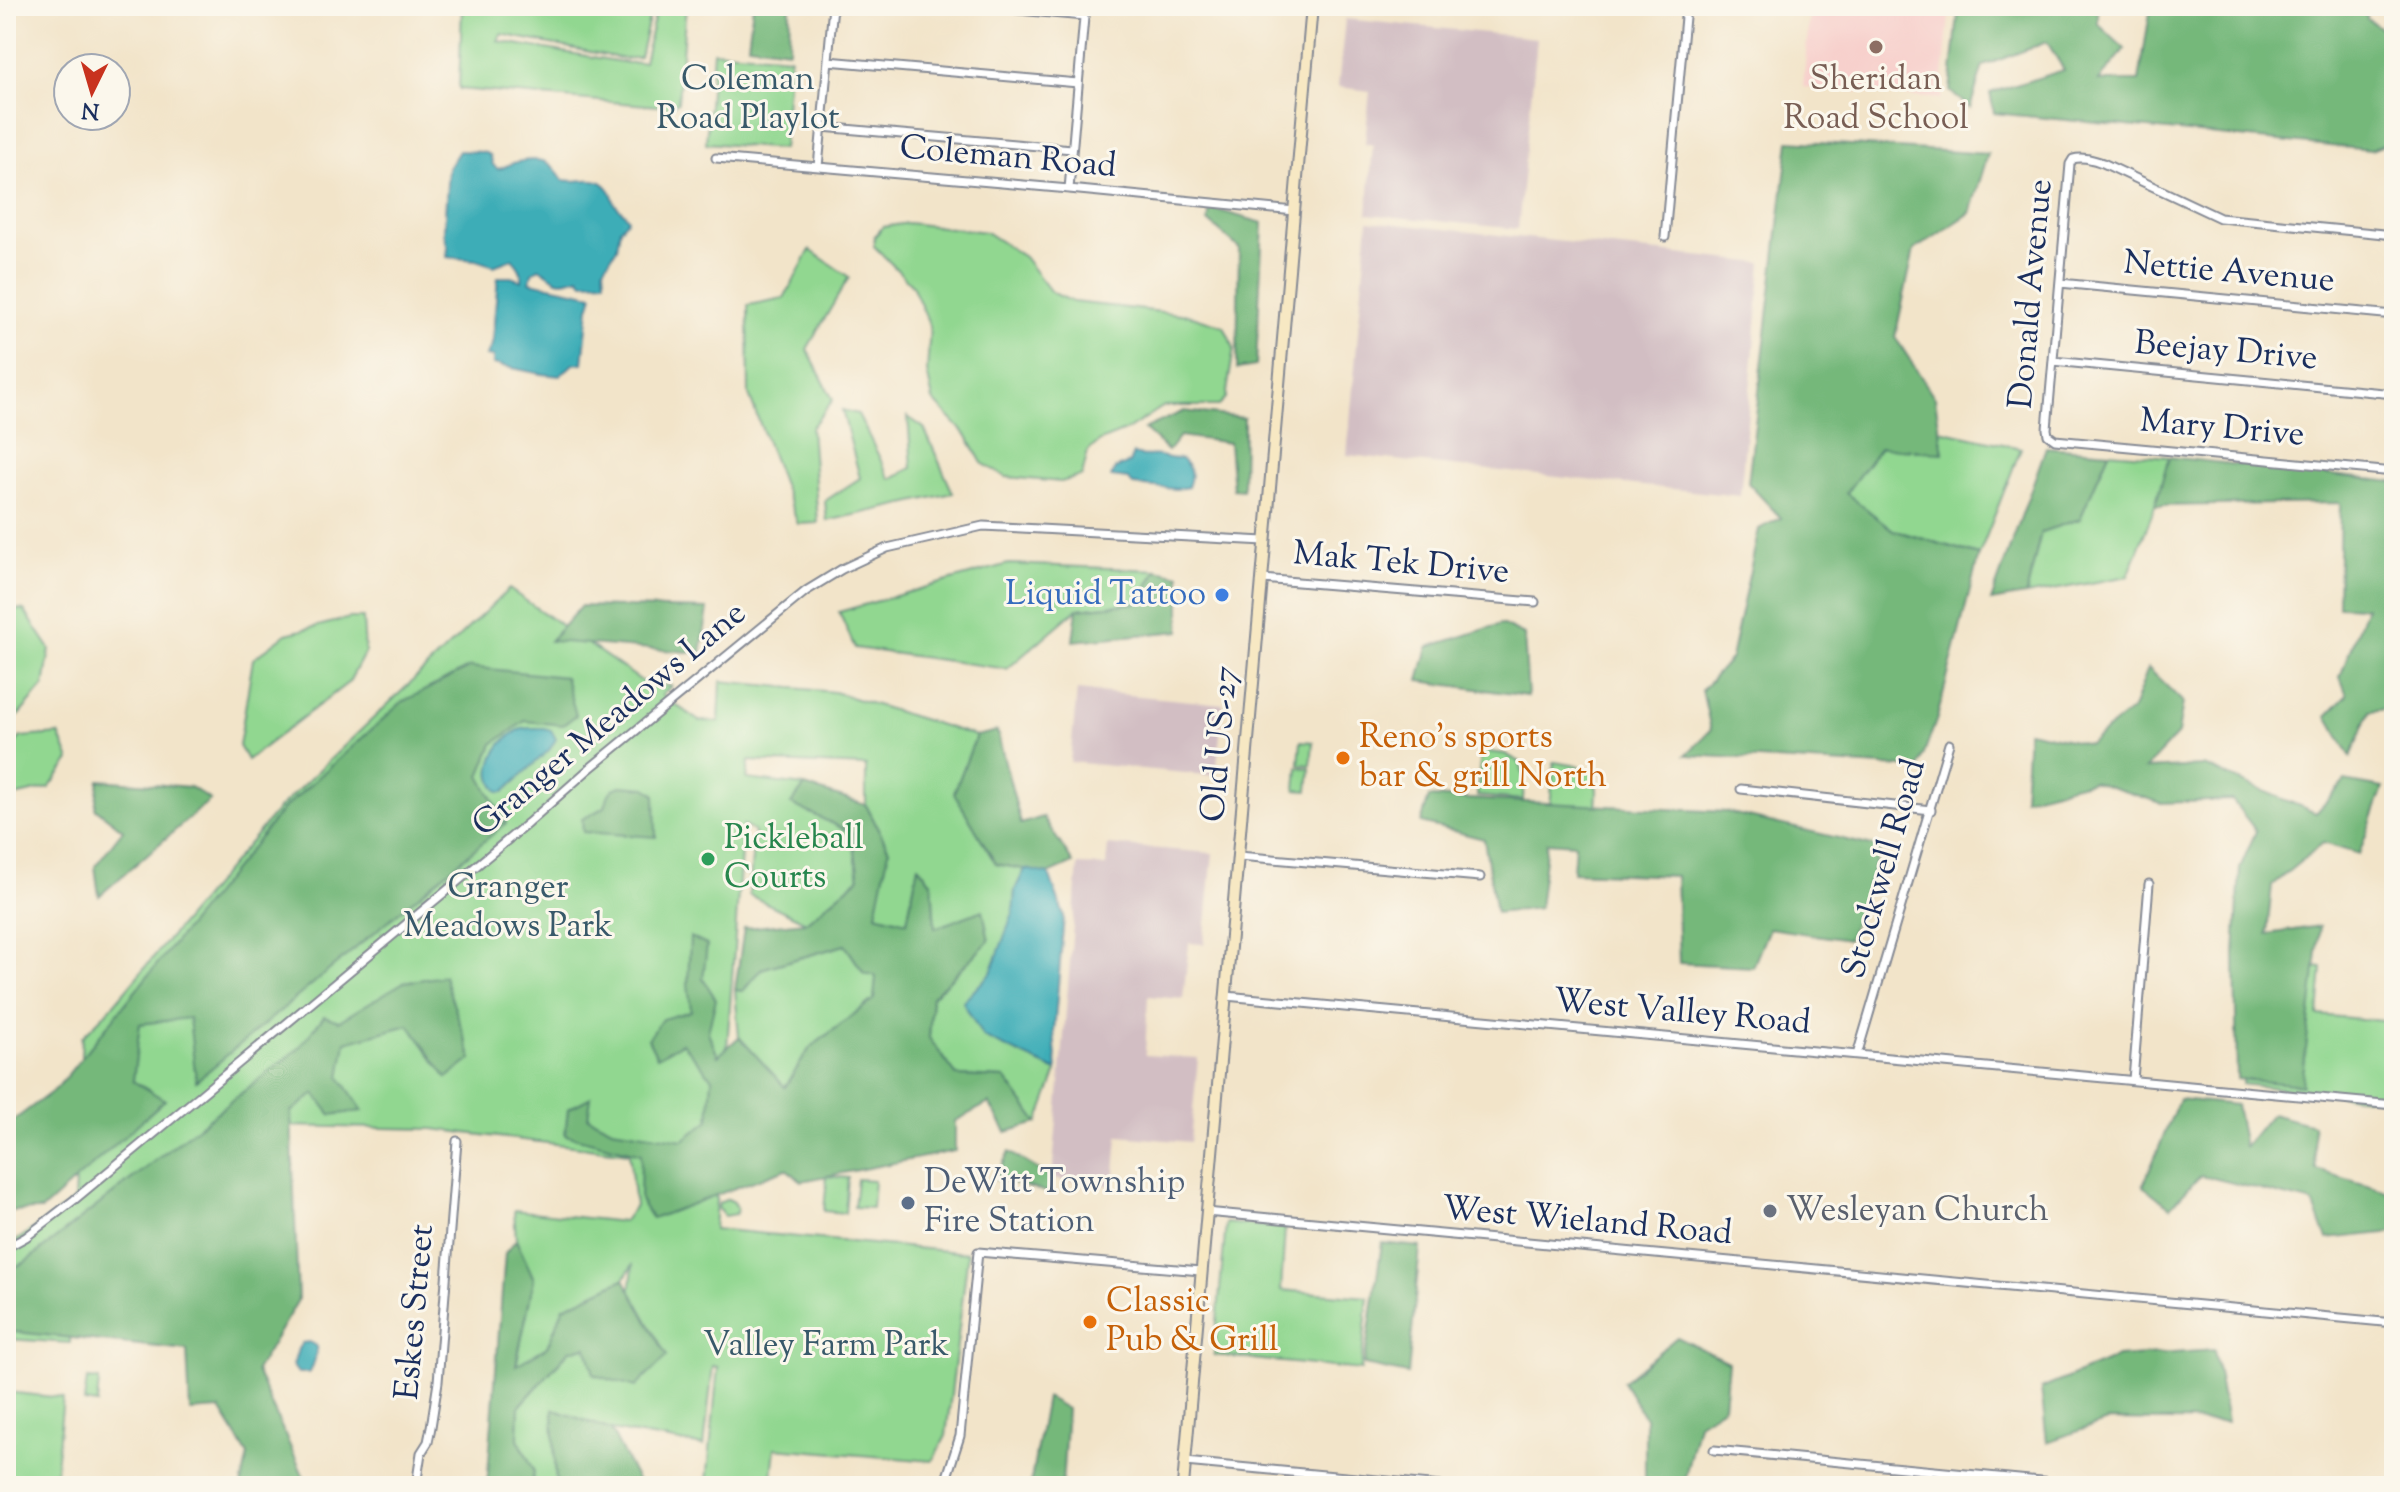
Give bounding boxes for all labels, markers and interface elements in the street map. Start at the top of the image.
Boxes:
marker: Sheridan Road School [1867,38,1885,56]
north arrow [52,52,132,132]
park label: Coleman Road Playlot [656,56,840,144]
place label: Sheridan Road School [1783,56,1969,144]
text: N [80,92,101,126]
street label: Coleman Road [898,124,1118,192]
street label: Donald Avenue [1998,177,2066,411]
street label: Nettie Avenue [2121,239,2337,307]
street label: Beejay Drive [2132,320,2320,384]
street label: Mary Drive [2138,397,2306,461]
street label: Mak Tek Drive [1291,530,1511,598]
place label: Liquid Tattoo [1005,571,1206,620]
marker: Liquid Tattoo [1213,586,1231,604]
street label: Granger Meadows Lane [462,591,758,849]
street label: Old US-27 [1190,664,1252,824]
place label: Reno's sports bar & grill North [1359,714,1607,802]
marker: Reno's sports bar & grill North [1334,749,1352,767]
street label: Stockwell Road [1830,753,1940,985]
place label: Pickleball Courts [724,815,864,903]
marker: Pickleball Courts [699,850,717,868]
park label: Granger Meadows Park [403,864,613,952]
street label: West Valley Road [1551,977,1813,1049]
place label: DeWitt Township Fire Station [924,1159,1185,1247]
street label: West Wieland Road [1440,1185,1734,1259]
place label: Wesleyan Church [1786,1187,2049,1236]
marker: DeWitt Township Fire Station [899,1194,917,1212]
marker: Wesleyan Church [1761,1202,1779,1220]
street label: Eskes Street [384,1222,448,1402]
place label: Classic Pub & Grill [1106,1278,1278,1366]
marker: Classic Pub & Grill [1081,1313,1099,1331]
park label: Valley Farm Park [703,1322,949,1371]

